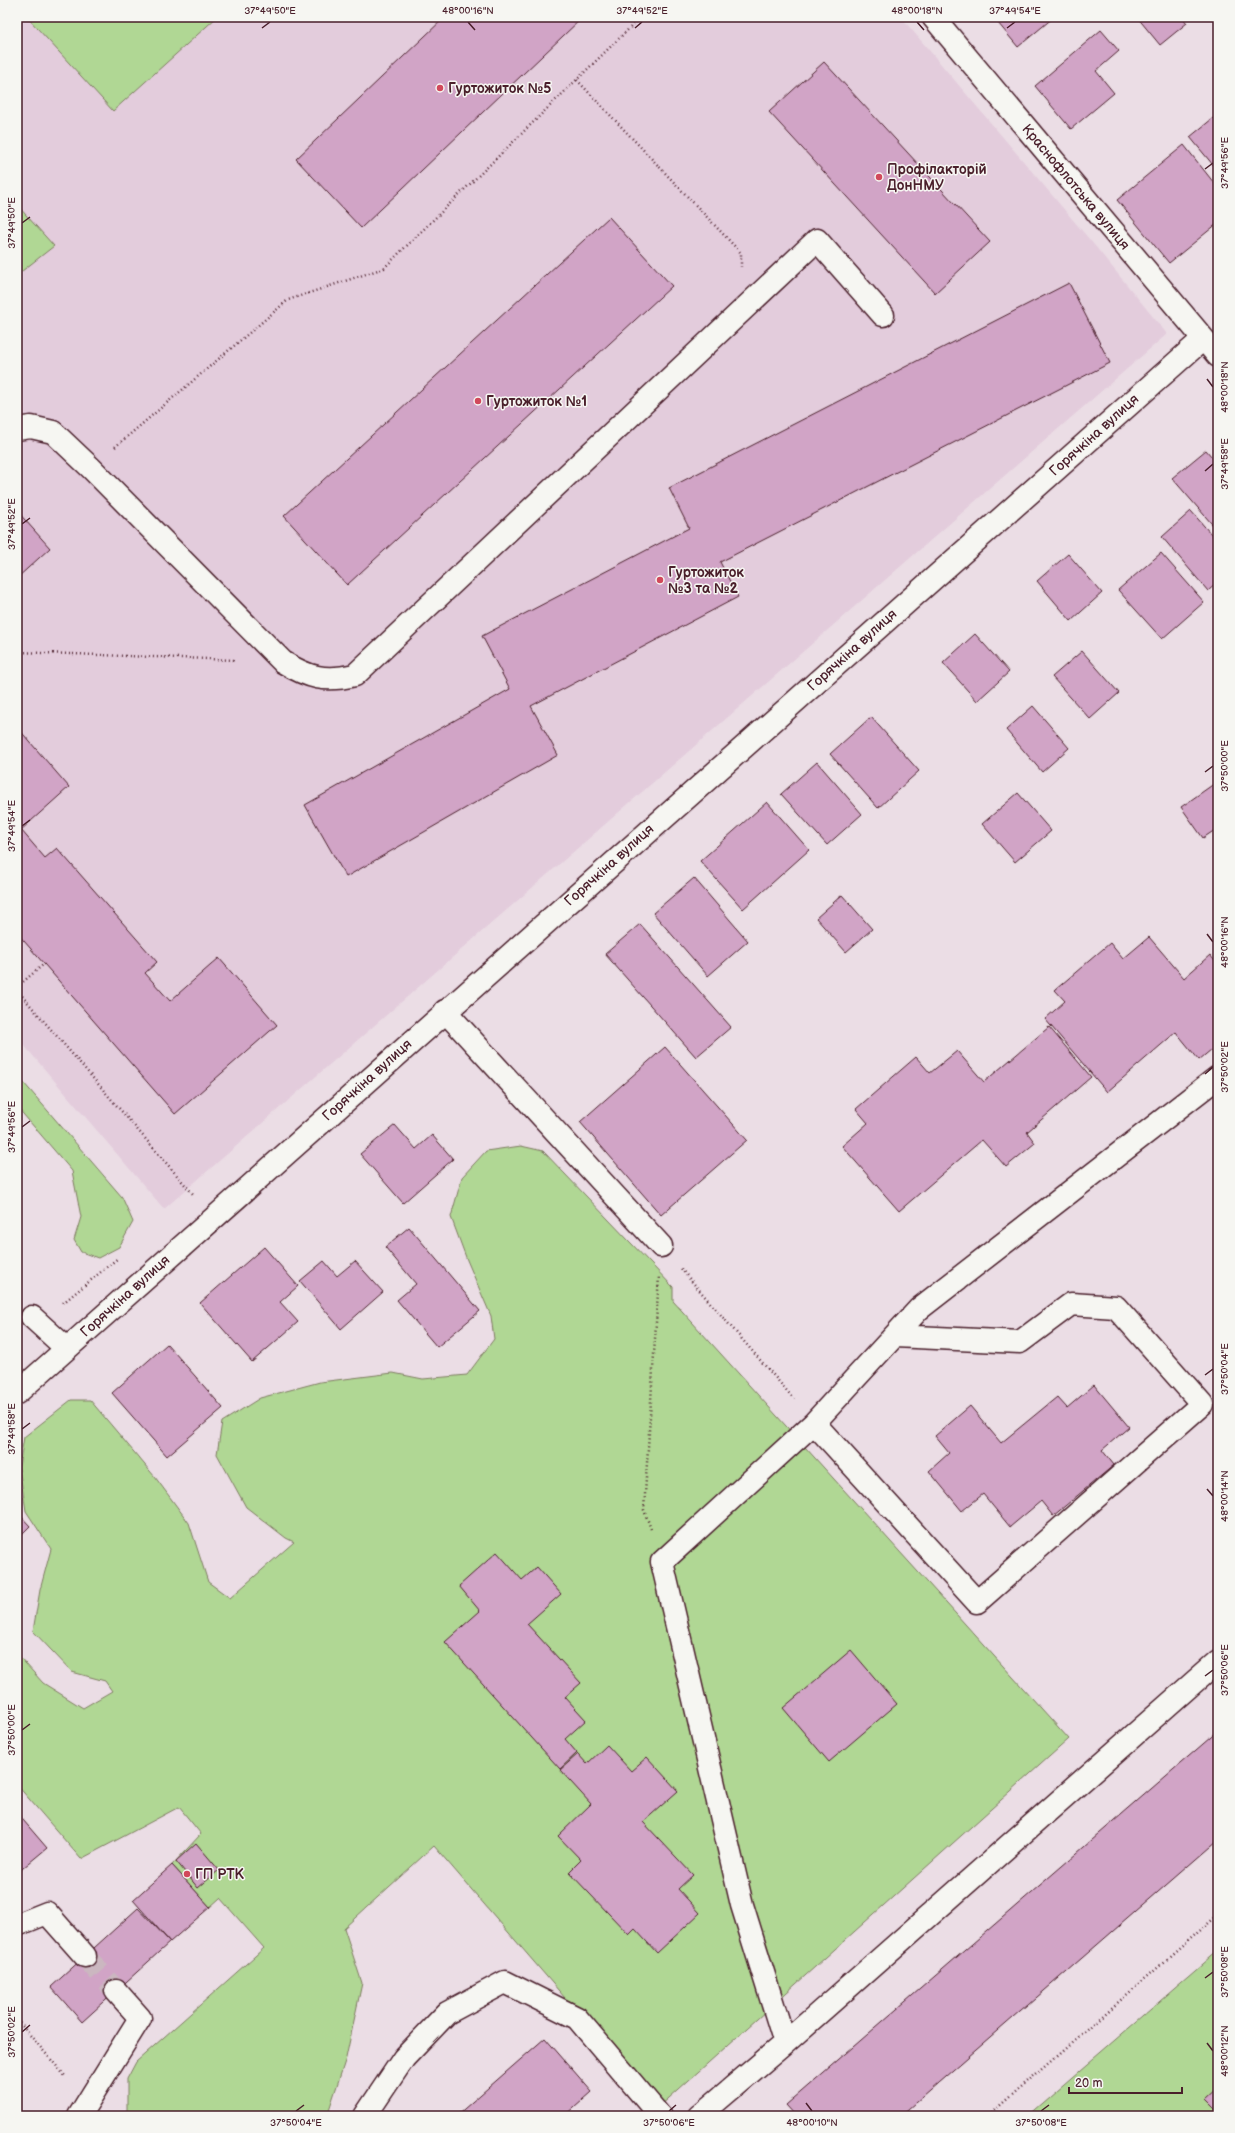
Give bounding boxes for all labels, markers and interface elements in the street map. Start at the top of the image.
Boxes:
text: 37°49'50"E [244,5,296,17]
text: 48°00'16"N [442,5,494,17]
text: 37°49'52"E [616,5,668,17]
text: 48°00'18"N [891,5,943,17]
text: 37°49'54"E [989,5,1041,17]
place label: Гуртожиток №5 [448,80,551,97]
marker: Гуртожиток №5 [435,83,445,93]
street label: Краснофлотська вулиця [1018,121,1134,253]
text: 37°49'56"E [1219,137,1231,189]
place label: Профілакторій ДонНМУ [887,161,987,194]
marker: Профілакторій ДонНМУ [874,172,884,182]
text: 37°49'50"E [6,197,18,249]
text: 48°00'18"N [1219,361,1231,413]
street label: Горячкіна вулиця [1046,390,1142,480]
place label: Гуртожиток №1 [486,393,587,410]
marker: Гуртожиток №1 [473,396,483,406]
text: 37°49'58"E [1219,438,1231,490]
text: 37°49'52"E [6,498,18,550]
place label: Гуртожиток №3 та №2 [668,564,744,597]
marker: Гуртожиток №3 та №2 [655,575,665,585]
street label: Горячкіна вулиця [804,605,900,695]
text: 37°50'00"E [1219,740,1231,792]
text: 37°49'54"E [6,800,18,852]
street label: Горячкіна вулиця [561,820,657,910]
text: 48°00'16"N [1219,916,1231,968]
street label: Горячкіна вулиця [319,1035,415,1125]
text: 37°50'02"E [1219,1041,1231,1093]
text: 37°49'56"E [6,1101,18,1153]
street label: Горячкіна вулиця [77,1251,173,1341]
text: 37°50'04"E [1219,1343,1231,1395]
text: 37°49'58"E [6,1403,18,1455]
text: 48°00'14"N [1219,1470,1231,1522]
text: 37°50'06"E [1219,1644,1231,1696]
text: 37°50'00"E [6,1704,18,1756]
place label: ГП РТК [195,1866,245,1883]
marker: ГП РТК [182,1869,192,1879]
text: 37°50'08"E [1219,1946,1231,1998]
text: 37°50'02"E [6,2006,18,2058]
text: 48°00'12"N [1219,2025,1231,2077]
scale bar [1069,2069,1182,2095]
text: 20 m [1075,2076,1102,2091]
text: 37°50'04"E [270,2117,322,2129]
text: 37°50'06"E [643,2117,695,2129]
text: 48°00'10"N [786,2117,838,2129]
text: 37°50'08"E [1015,2117,1067,2129]

